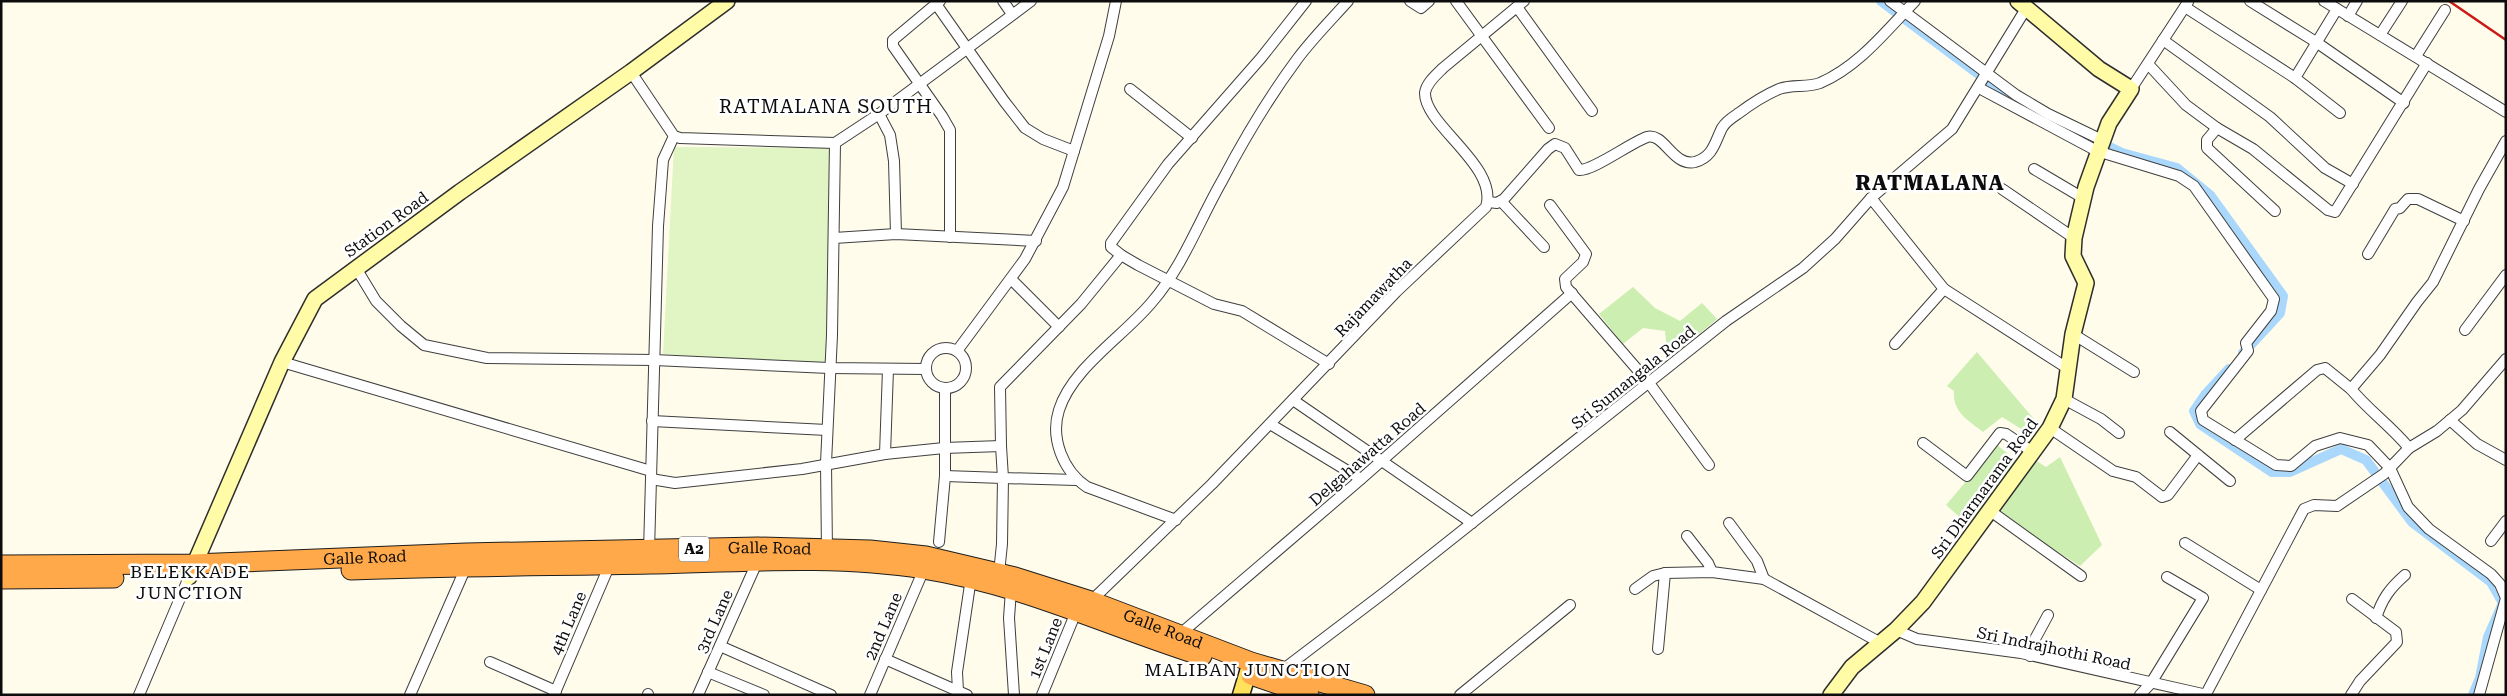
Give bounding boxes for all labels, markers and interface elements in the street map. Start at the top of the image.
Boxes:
district label: RATMALANA SOUTH [719,95,933,118]
district label: RATMALANA [1855,171,2005,195]
street label: Station Road [341,188,432,261]
street label: Rajamawatha [1331,254,1416,341]
street label: Sri Sumangala Road [1568,322,1699,433]
street label: Delgahawatta Road [1305,399,1429,510]
street label: Sri Dharmarama Road [1927,414,2042,562]
road number: A2 [679,536,709,562]
street label: Galle Road [728,538,812,558]
street label: Galle Road [323,546,407,569]
district label: BELEKKADE JUNCTION [130,561,250,603]
street label: 3rd Lane [692,586,737,656]
street label: 4th Lane [547,588,590,658]
street label: 2nd Lane [861,589,906,663]
street label: Galle Road [1121,605,1205,653]
street label: 1st Lane [1025,615,1066,682]
street label: Sri Indrajhothi Road [1975,623,2133,674]
district label: MALIBAN JUNCTION [1145,659,1351,680]

